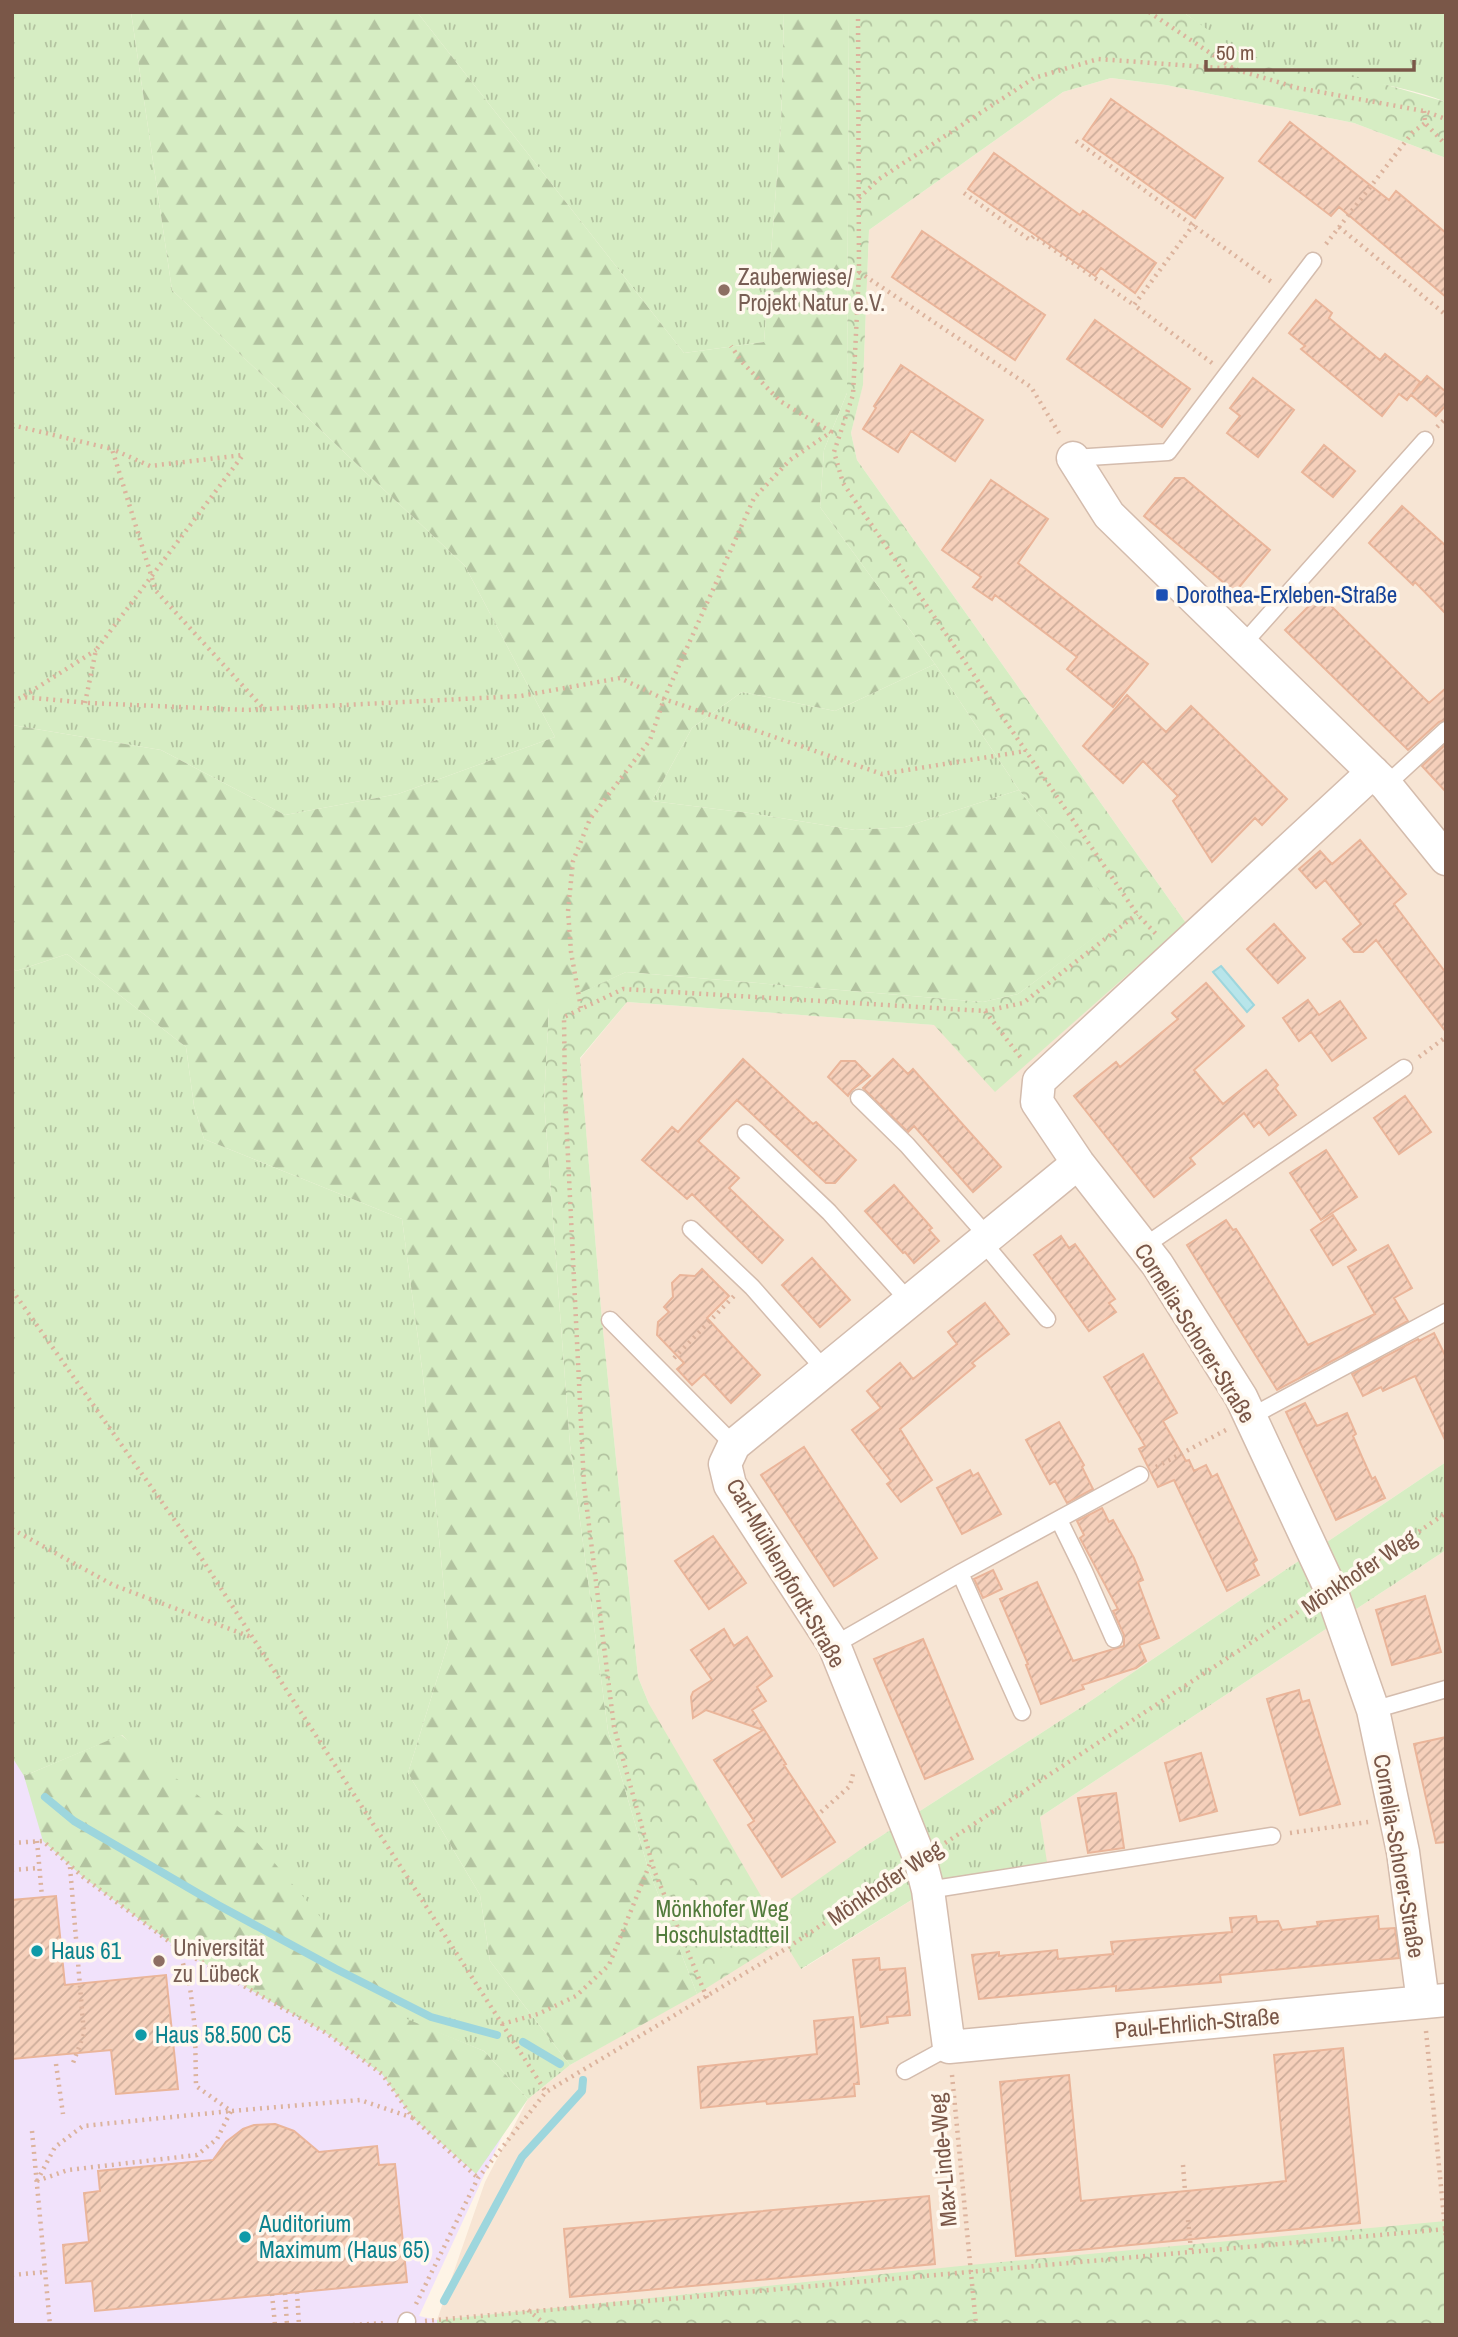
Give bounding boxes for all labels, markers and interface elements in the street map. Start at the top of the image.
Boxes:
scale bar [1206,28,1414,72]
text: 50 m [1216,38,1254,67]
place label: Zauberwiese/ Projekt Natur e.V. [738,261,885,318]
marker: Zauberwiese/ Projekt Natur e.V. [716,282,732,298]
place label: Dorothea-Erxleben-Straße [1176,579,1397,610]
marker: Dorothea-Erxleben-Straße [1154,587,1170,603]
street label: Cornelia-Schorer-Straße [1128,1237,1263,1429]
street label: Carl-Mühlenpfordt-Straße [720,1472,853,1673]
street label: Mönkhofer Weg [1295,1521,1423,1622]
street label: Cornelia-Schorer-Straße [1366,1752,1433,1960]
street label: Mönkhofer Weg [821,1832,949,1933]
park label: Mönkhofer Weg Hoschulstadtteil [655,1893,789,1950]
place label: Universität zu Lübeck [173,1932,264,1989]
place label: Haus 61 [51,1935,122,1966]
marker: Haus 61 [29,1943,45,1959]
marker: Universität zu Lübeck [151,1953,167,1969]
street label: Paul-Ehrlich-Straße [1113,2000,1281,2045]
place label: Haus 58.500 C5 [155,2019,291,2050]
marker: Haus 58.500 C5 [133,2027,149,2043]
street label: Max-Linde-Weg [921,2092,964,2228]
place label: Auditorium Maximum (Haus 65) [258,2208,430,2265]
marker: Auditorium Maximum (Haus 65) [237,2229,253,2245]

